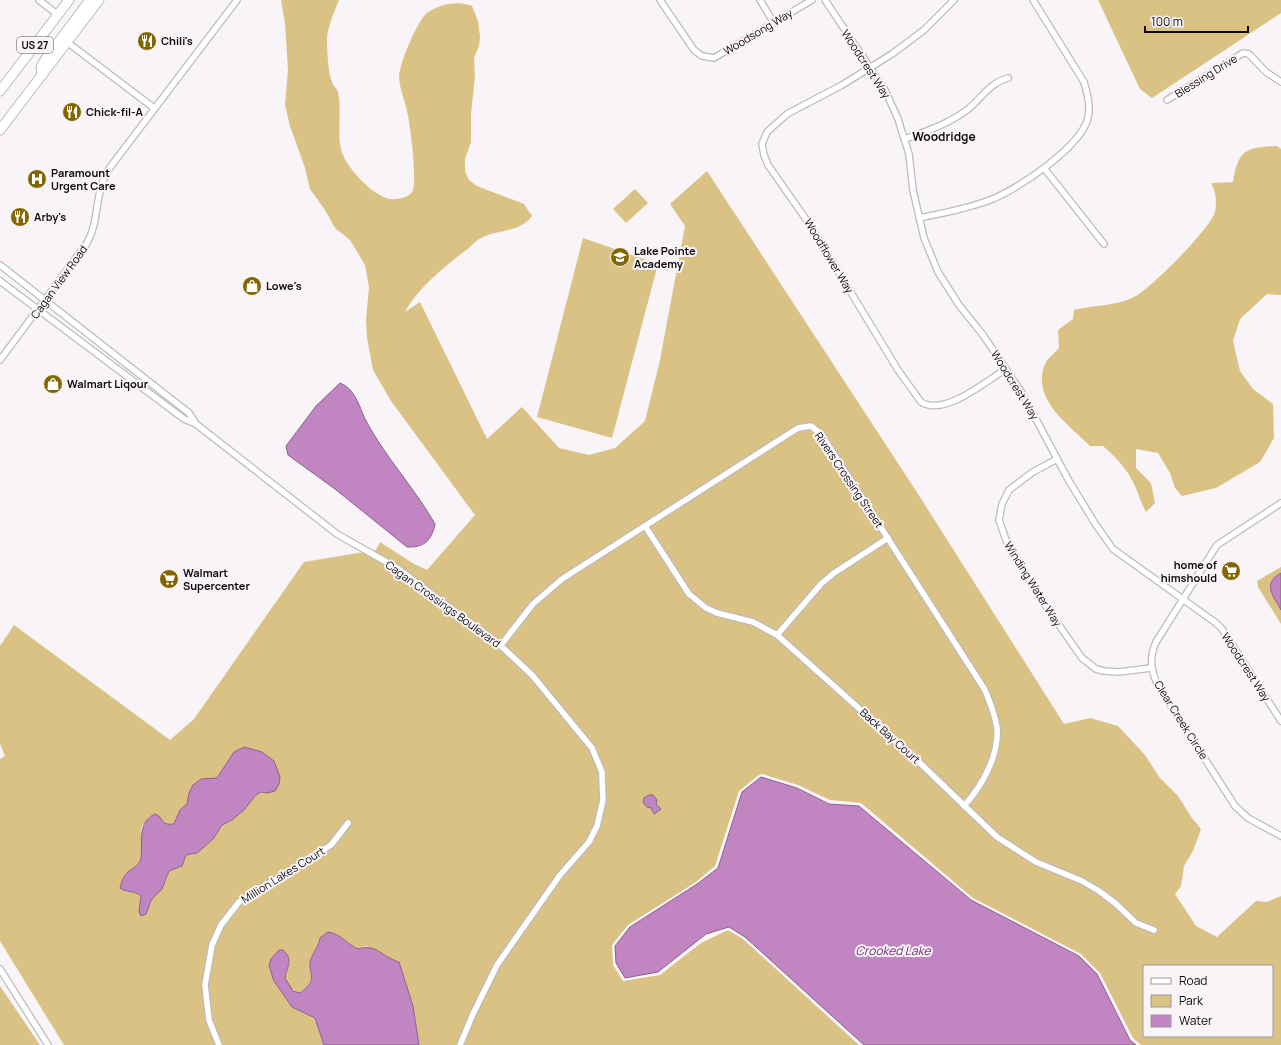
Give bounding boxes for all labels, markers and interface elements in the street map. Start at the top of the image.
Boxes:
street label: Woodsong Way [720,5,795,58]
scale bar [1145,8,1248,34]
text: 100 m [1151,13,1183,30]
street label: Woodcrest Way [839,26,894,101]
restaurant icon: Chili's [136,30,158,52]
place label: Chili's [161,33,193,48]
road number: US 27 [17,37,53,53]
street label: Blessing Drive [1172,50,1240,101]
restaurant icon: Chick-fil-A [61,101,83,123]
place label: Chick-fil-A [86,104,144,119]
district label: Woodridge [912,128,976,145]
place label: Paramount Urgent Care [51,165,116,193]
hospital icon: Paramount Urgent Care [26,168,48,190]
restaurant icon: Arby's [9,206,31,228]
place label: Arby's [34,209,66,224]
street label: Woodflower Way [801,216,858,296]
street label: Cagan View Road [27,242,90,321]
place label: Lake Pointe Academy [634,243,696,271]
school or university icon: Lake Pointe Academy [609,246,631,268]
shop icon: Lowe's [241,275,263,297]
place label: Lowe's [266,278,302,293]
street label: Woodcrest Way [988,347,1043,422]
shop icon: Walmart Liqour [42,373,64,395]
place label: Walmart Liqour [67,376,149,391]
street label: Rivers Crossing Street [812,429,887,531]
street label: Winding Water Way [1001,538,1066,629]
street label: Cagan Crossings Boulevard [383,557,504,651]
place label: home of himshould [1161,557,1218,585]
supermarket icon: home of himshould [1220,560,1242,582]
place label: Walmart Supercenter [183,565,250,593]
supermarket icon: Walmart Supercenter [158,568,180,590]
street label: Woodcrest Way [1219,629,1274,704]
street label: Clear Creek Circle [1151,677,1212,763]
street label: Back Bay Court [857,704,924,767]
street label: Million Lakes Court [238,843,327,906]
water label: Crooked Lake [856,942,931,959]
legend [1143,965,1273,1037]
text: Road [1179,972,1207,989]
text: Park [1179,992,1204,1009]
text: Water [1179,1012,1213,1029]

